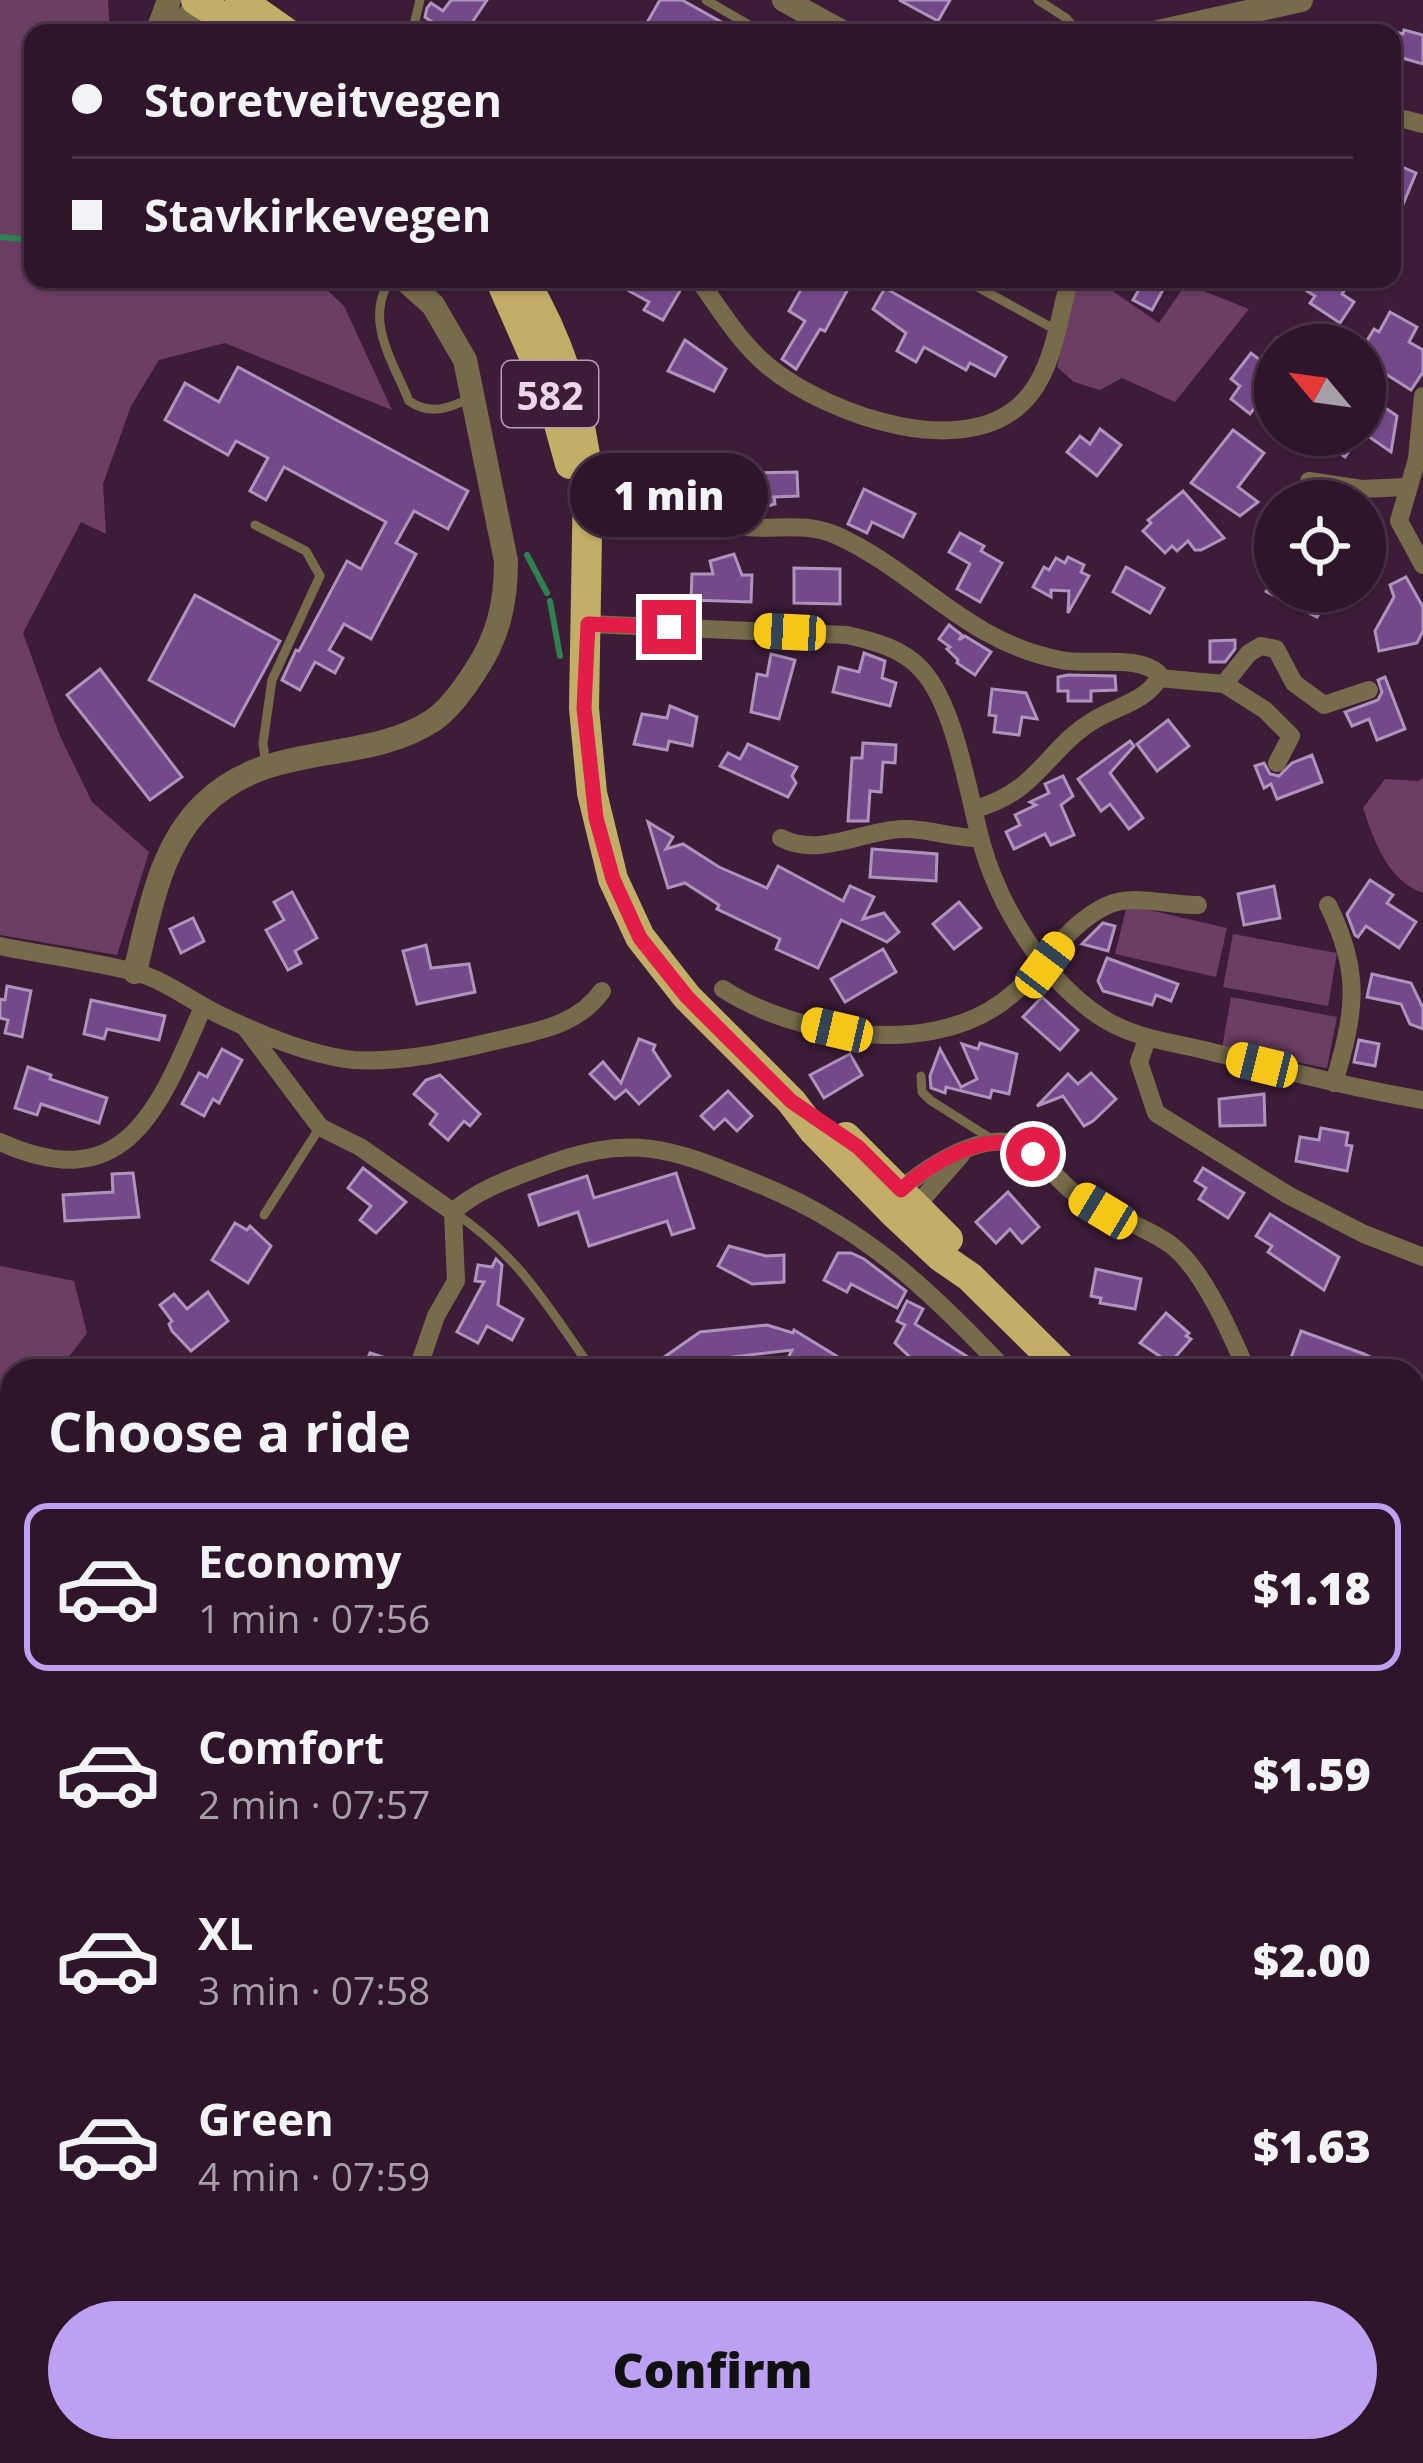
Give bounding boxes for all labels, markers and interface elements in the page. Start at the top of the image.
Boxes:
text: Storetveitvegen [144,69,502,130]
text: Stavkirkevegen [144,184,491,245]
north arrow [1254,324,1386,456]
map controls [1254,324,1386,612]
road number: 582 [502,361,598,427]
callout: 1 min [570,453,768,537]
text: 1 min [614,468,724,521]
button: locate [1254,480,1386,612]
route end [642,600,696,654]
car [753,612,827,652]
car [1009,925,1081,1005]
car [798,1004,876,1056]
car [1223,1039,1301,1091]
route start [1006,1127,1060,1181]
car [1063,1177,1143,1245]
text: Choose a ride [48,1394,411,1468]
text: Economy [198,1530,401,1591]
icon: car [54,1533,162,1641]
text: $1.18 [1253,1557,1371,1618]
text: 1 min · 07:56 [198,1591,430,1644]
text: Comfort [198,1716,384,1777]
icon: car [54,1719,162,1827]
text: $1.59 [1253,1743,1371,1804]
text: 2 min · 07:57 [198,1777,430,1830]
text: XL [198,1902,253,1963]
icon: car [54,1905,162,2013]
text: $2.00 [1253,1929,1371,1990]
text: 3 min · 07:58 [198,1963,430,2016]
text: Green [198,2088,334,2149]
icon: car [54,2091,162,2199]
text: $1.63 [1253,2115,1371,2176]
text: 4 min · 07:59 [198,2149,430,2202]
button: Confirm [48,2301,1377,2439]

